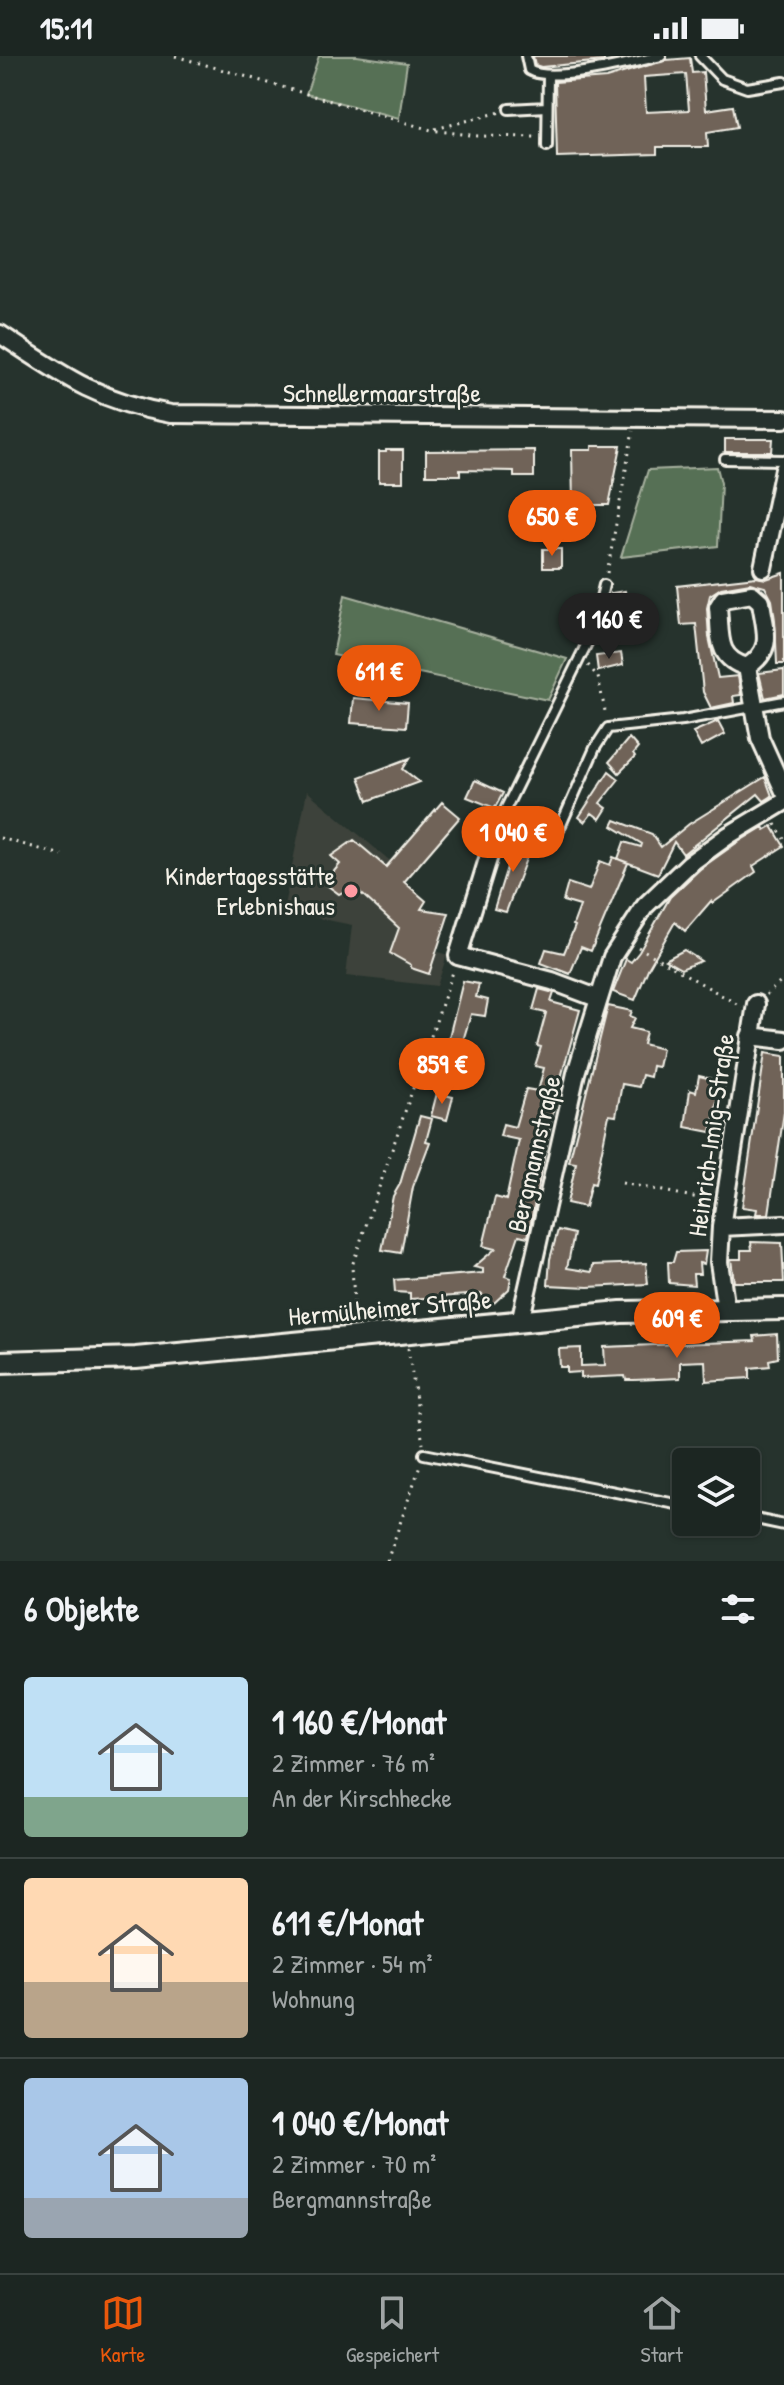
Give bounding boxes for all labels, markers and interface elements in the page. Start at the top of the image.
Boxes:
text: 15:11 [40,8,92,48]
street label: Schnellermaarstraße [283,375,481,410]
pin: 650 € [496,490,608,558]
text: 650 € [526,498,578,533]
pin: 1 160 € [535,593,683,661]
text: 1 160 € [576,601,642,636]
pin: 611 € [323,645,435,713]
text: 611 € [355,653,403,688]
pin: 1 040 € [439,806,587,874]
text: 1 040 € [480,814,546,849]
place label: Kindertagesstätte Erlebnishaus [165,858,335,923]
marker: Kindertagesstätte Erlebnishaus [342,882,360,900]
street label: Heinrich-Imig-Straße [679,1031,742,1239]
pin: 859 € [386,1038,498,1106]
text: 859 € [417,1046,467,1081]
street label: Bergmannstraße [498,1072,569,1236]
street label: Hermülheimer Straße [287,1281,493,1334]
pin: 609 € [621,1292,733,1360]
text: 609 € [652,1300,702,1335]
map controls [672,1448,760,1536]
button: layers [672,1448,760,1536]
text: 6 Objekte [24,1586,139,1632]
icon: filters [716,1587,760,1631]
text: 1 160 €/Monat [272,1699,446,1745]
icon: home [88,1709,184,1805]
text: 2 Zimmer · 76 m² [272,1745,435,1780]
text: An der Kirschhecke [272,1780,452,1815]
text: 611 €/Monat [272,1900,423,1946]
icon: home [88,1910,184,2006]
text: 2 Zimmer · 54 m² [272,1946,432,1981]
text: Wohnung [272,1981,355,2016]
text: 1 040 €/Monat [272,2100,448,2146]
icon: home [88,2110,184,2206]
text: 2 Zimmer · 70 m² [272,2146,436,2181]
text: Bergmannstraße [272,2181,432,2216]
tab: Karte [100,2291,145,2369]
tab: Gespeichert [346,2291,439,2369]
tab: Start [640,2291,684,2369]

